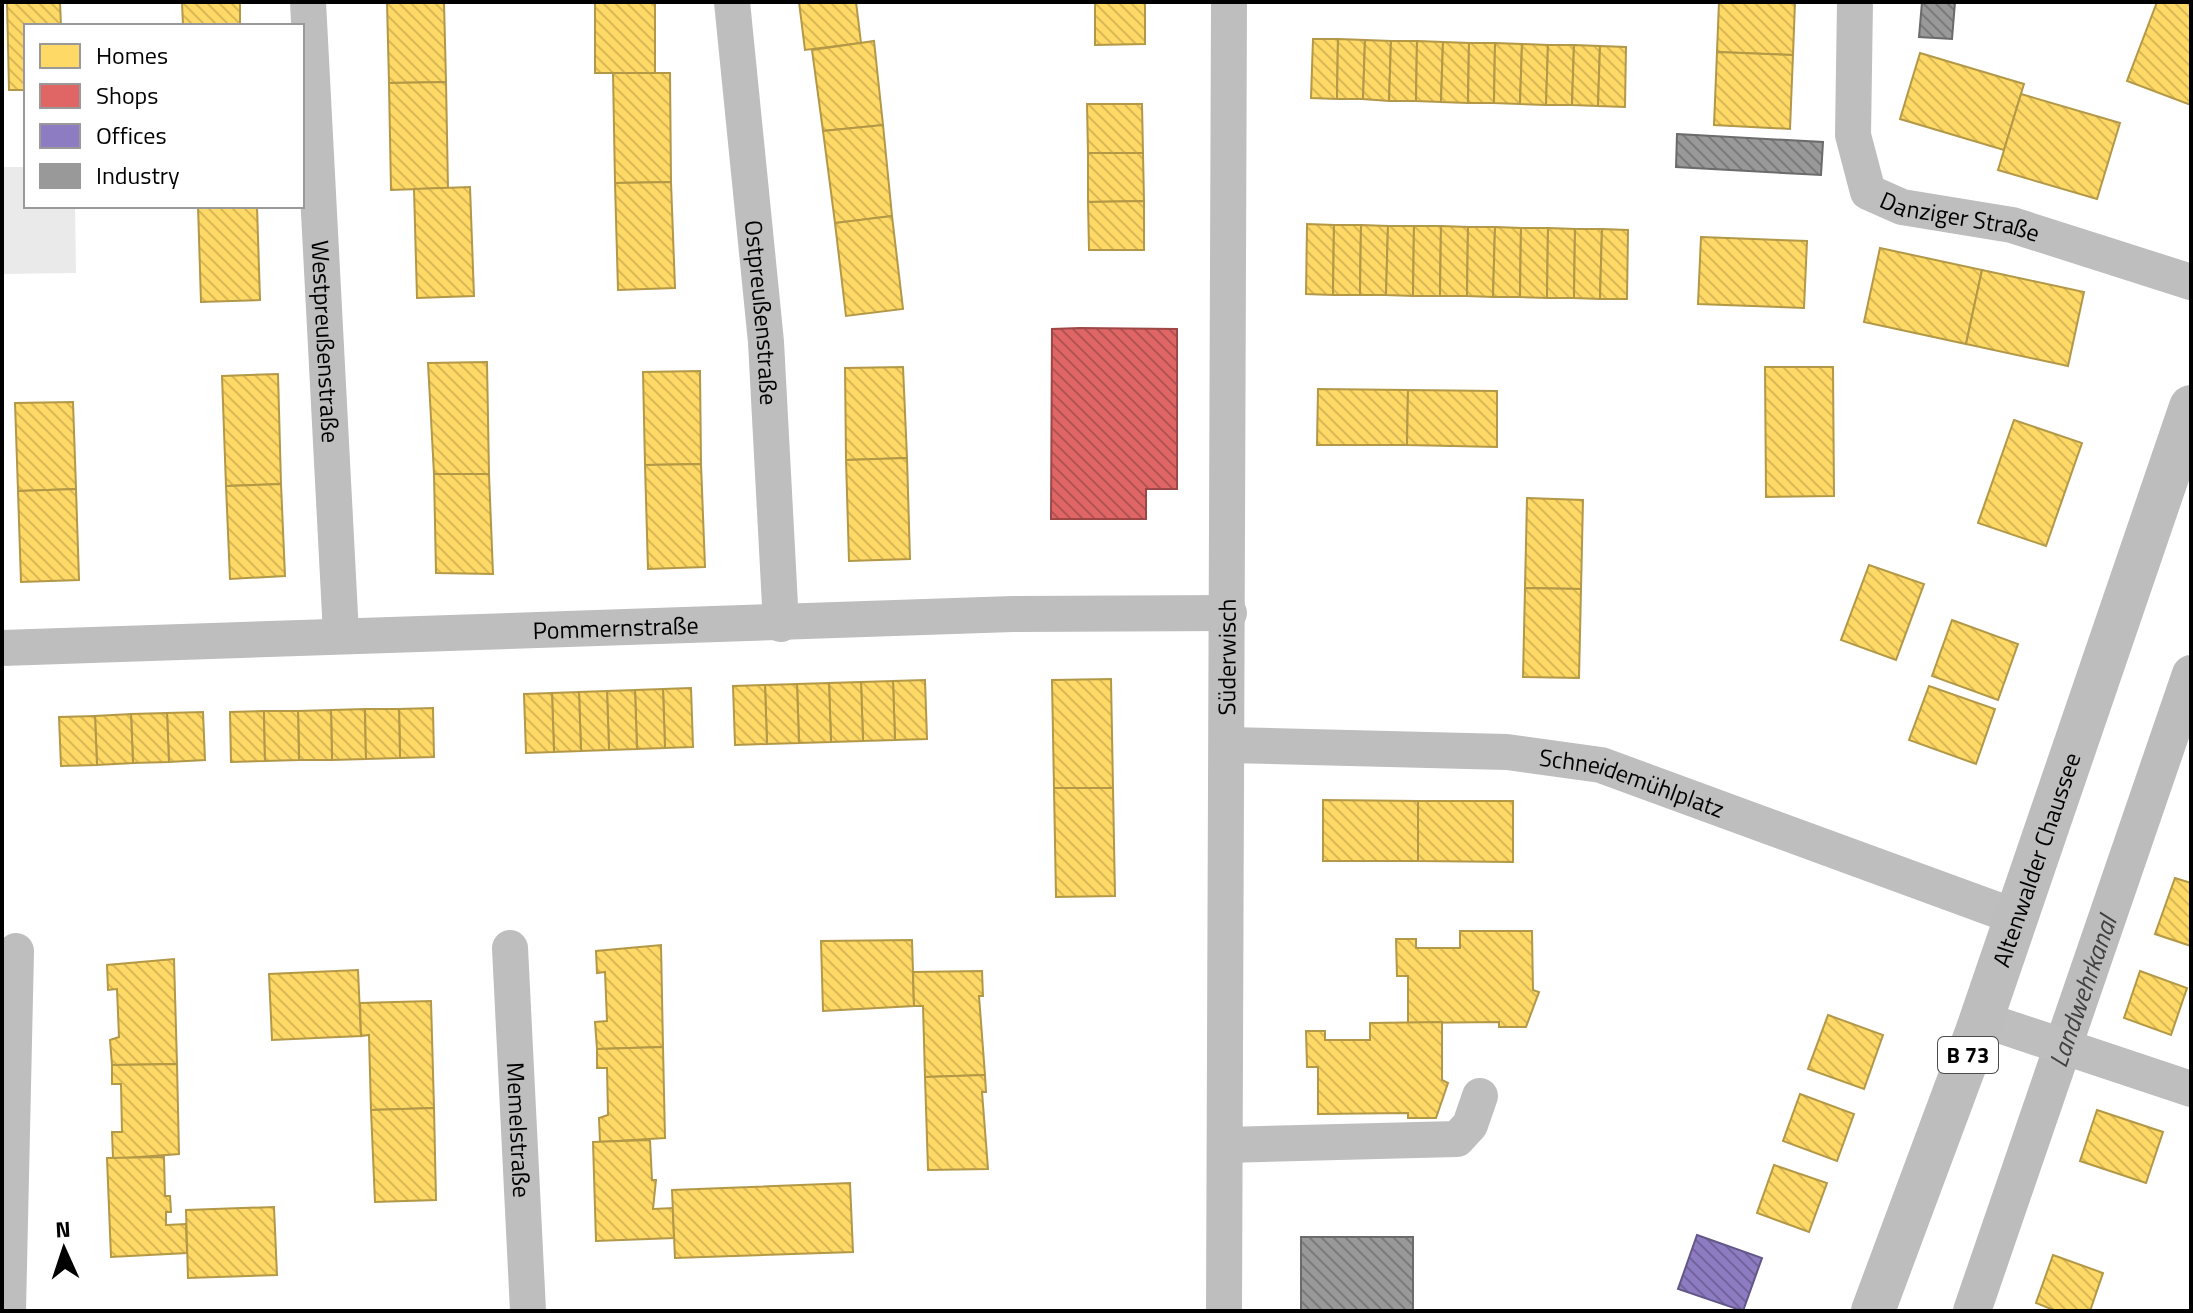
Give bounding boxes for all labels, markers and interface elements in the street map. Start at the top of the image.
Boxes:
legend [24,24,304,208]
text: Homes [96,37,168,73]
text: Shops [96,77,158,113]
text: Offices [96,117,167,153]
text: Industry [96,157,180,193]
street label: Danziger Straße [1874,182,2045,251]
street label: Ostpreußenstraße [736,218,787,406]
street label: Westpreußenstraße [302,239,349,444]
street label: Süderwisch [1208,598,1245,716]
street label: Pommernstraße [532,607,699,648]
street label: Schneidemühlplatz [1537,739,1729,827]
street label: Altenwalder Chaussee [1983,747,2089,972]
water label: Landwehrkanal [2038,907,2127,1072]
road number: B 73 [1938,1037,1998,1073]
street label: Memelstraße [498,1061,540,1198]
north arrow [24,1209,104,1289]
text: N [54,1212,71,1246]

